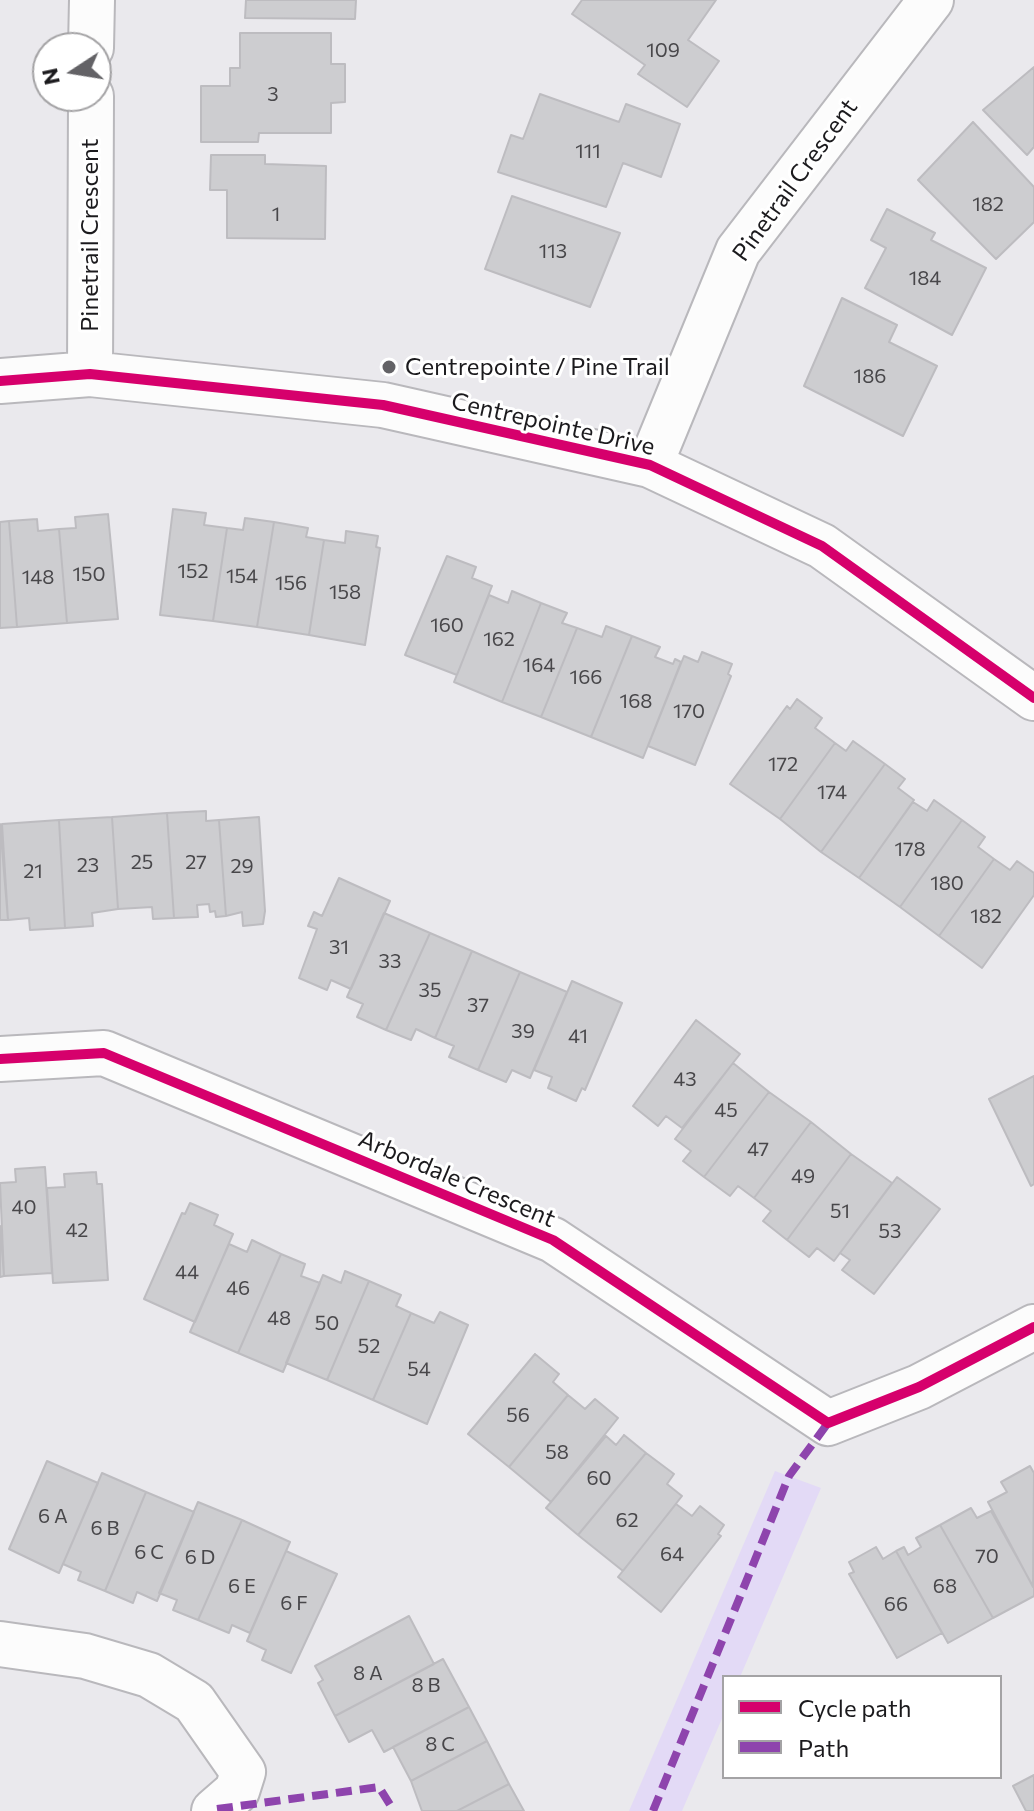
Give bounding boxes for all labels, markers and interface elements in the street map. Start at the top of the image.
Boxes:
north arrow [32,32,112,112]
house number: 109 [646,38,680,62]
text: N [35,66,65,88]
house number: 3 [267,82,279,106]
street label: Pinetrail Crescent [727,93,863,267]
street label: Pinetrail Crescent [76,138,104,332]
house number: 111 [575,139,601,163]
house number: 182 [972,192,1004,216]
house number: 1 [272,202,280,226]
house number: 113 [539,239,567,263]
house number: 184 [909,266,941,290]
place label: Centrepointe / Pine Trail [405,353,670,381]
marker: Centrepointe / Pine Trail [380,358,398,376]
house number: 186 [854,364,886,388]
street label: Centrepointe Drive [448,387,658,461]
house number: 152 [177,559,209,583]
house number: 150 [72,562,106,586]
house number: 154 [226,564,258,588]
house number: 148 [22,565,54,589]
house number: 156 [275,571,307,595]
house number: 158 [329,580,361,604]
house number: 160 [430,613,464,637]
house number: 162 [483,627,515,651]
house number: 164 [523,653,555,677]
house number: 166 [570,665,602,689]
house number: 168 [620,689,652,713]
house number: 170 [673,699,705,723]
house number: 172 [768,752,798,776]
house number: 174 [817,780,847,804]
house number: 178 [894,837,926,861]
house number: 25 [131,850,153,874]
house number: 27 [185,850,207,874]
house number: 23 [77,853,99,877]
house number: 29 [230,854,254,878]
house number: 21 [23,859,43,883]
house number: 180 [930,871,964,895]
house number: 182 [970,904,1002,928]
house number: 31 [329,935,349,959]
house number: 33 [379,949,401,973]
house number: 35 [419,978,441,1002]
house number: 37 [467,993,489,1017]
house number: 39 [511,1019,535,1043]
house number: 41 [568,1024,588,1048]
house number: 43 [673,1067,697,1091]
house number: 45 [714,1098,738,1122]
street label: Arbordale Crescent [354,1125,560,1233]
house number: 47 [747,1137,769,1161]
house number: 49 [791,1164,815,1188]
house number: 40 [11,1195,37,1219]
house number: 51 [830,1199,850,1223]
house number: 42 [66,1218,88,1242]
house number: 53 [879,1219,901,1243]
house number: 44 [175,1260,199,1284]
house number: 46 [226,1276,250,1300]
house number: 48 [267,1306,291,1330]
house number: 50 [315,1311,339,1335]
house number: 52 [358,1334,380,1358]
house number: 54 [407,1357,431,1381]
house number: 56 [506,1403,530,1427]
house number: 58 [545,1440,569,1464]
house number: 60 [586,1466,612,1490]
house number: 6 A [38,1504,68,1528]
house number: 62 [615,1508,639,1532]
house number: 6 B [91,1516,119,1540]
house number: 6 C [134,1540,164,1564]
house number: 64 [660,1542,684,1566]
house number: 70 [975,1544,999,1568]
house number: 6 D [185,1545,215,1569]
house number: 6 E [228,1574,256,1598]
house number: 68 [933,1574,957,1598]
house number: 6 F [280,1591,308,1615]
house number: 66 [884,1592,908,1616]
house number: 8 A [353,1661,383,1685]
house number: 8 B [412,1673,440,1697]
legend [722,1675,1002,1779]
text: Cycle path [798,1693,912,1722]
house number: 8 C [425,1732,455,1756]
text: Path [798,1733,849,1762]

